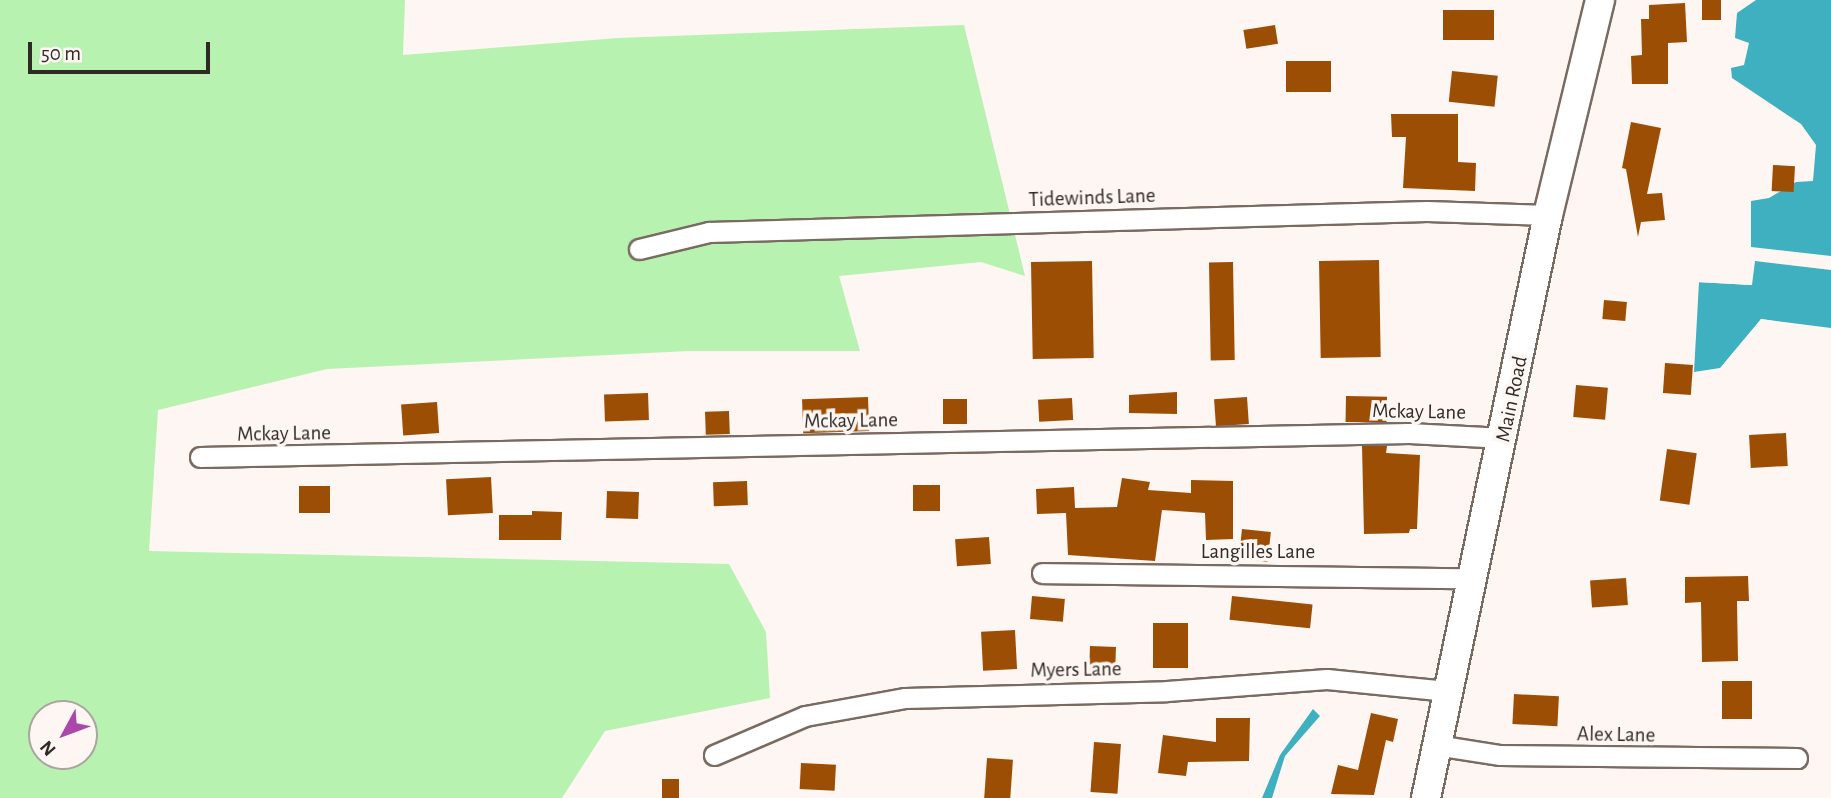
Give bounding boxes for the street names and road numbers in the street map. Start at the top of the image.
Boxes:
street label: Tidewinds Lane [1028,183,1156,213]
street label: Main Road [1491,354,1533,444]
street label: Mckay Lane [1372,399,1466,425]
street label: Mckay Lane [804,408,898,434]
street label: Mckay Lane [237,421,331,447]
street label: Langilles Lane [1201,539,1315,565]
street label: Myers Lane [1030,657,1122,683]
street label: Alex Lane [1577,722,1655,748]

